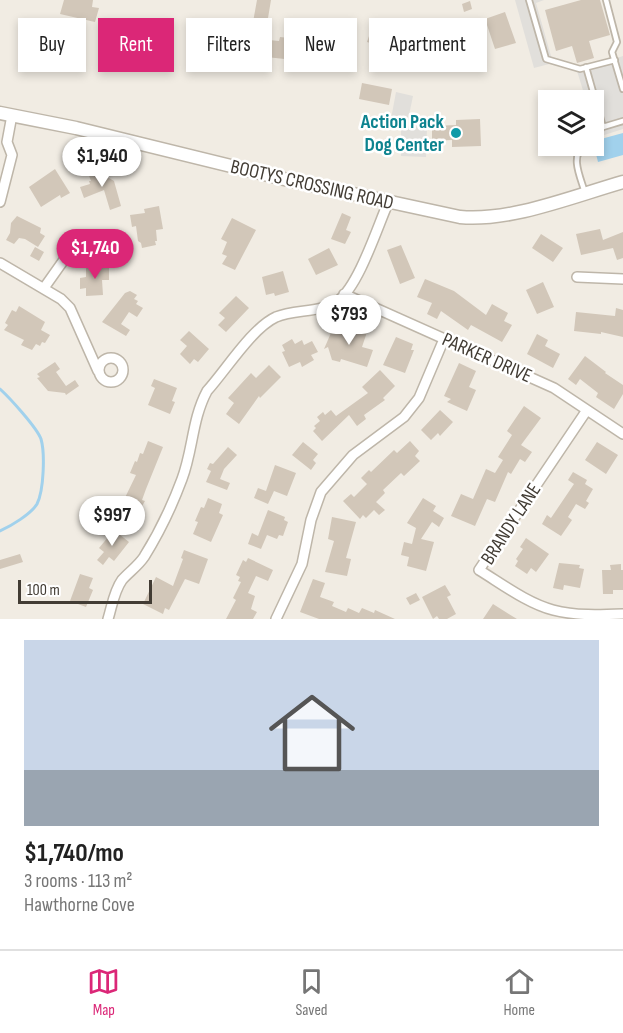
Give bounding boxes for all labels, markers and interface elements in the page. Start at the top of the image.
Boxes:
chip: Buy [18,18,86,72]
chip: Rent [98,18,174,72]
chip: Filters [186,18,272,72]
chip: New [284,18,357,72]
chip: Apartment [369,18,487,72]
map controls [538,90,604,156]
button: layers [538,90,604,156]
place label: Action Pack Dog Center [360,110,445,157]
marker: Action Pack Dog Center [449,126,463,140]
pin: $1,940 [53,137,151,188]
text: $1,940 [76,144,128,168]
street label: BOOTYS CROSSING ROAD [228,155,396,215]
pin: $1,740 [46,229,144,280]
text: $1,740 [71,236,119,260]
pin: $793 [313,295,385,346]
text: $793 [330,302,368,326]
street label: PARKER DRIVE [438,328,536,388]
street label: BRANDY LANE [476,479,546,569]
pin: $997 [76,496,148,547]
text: $997 [93,503,131,527]
scale bar [18,577,152,604]
text: 100 m [27,581,60,600]
icon: home [258,679,366,787]
text: $1,740/mo [24,838,124,869]
text: 3 rooms · 113 m² [24,869,133,893]
text: Hawthorne Cove [24,893,135,917]
tab: Map [87,965,120,1020]
tab: Saved [295,965,328,1020]
tab: Home [503,965,536,1020]

